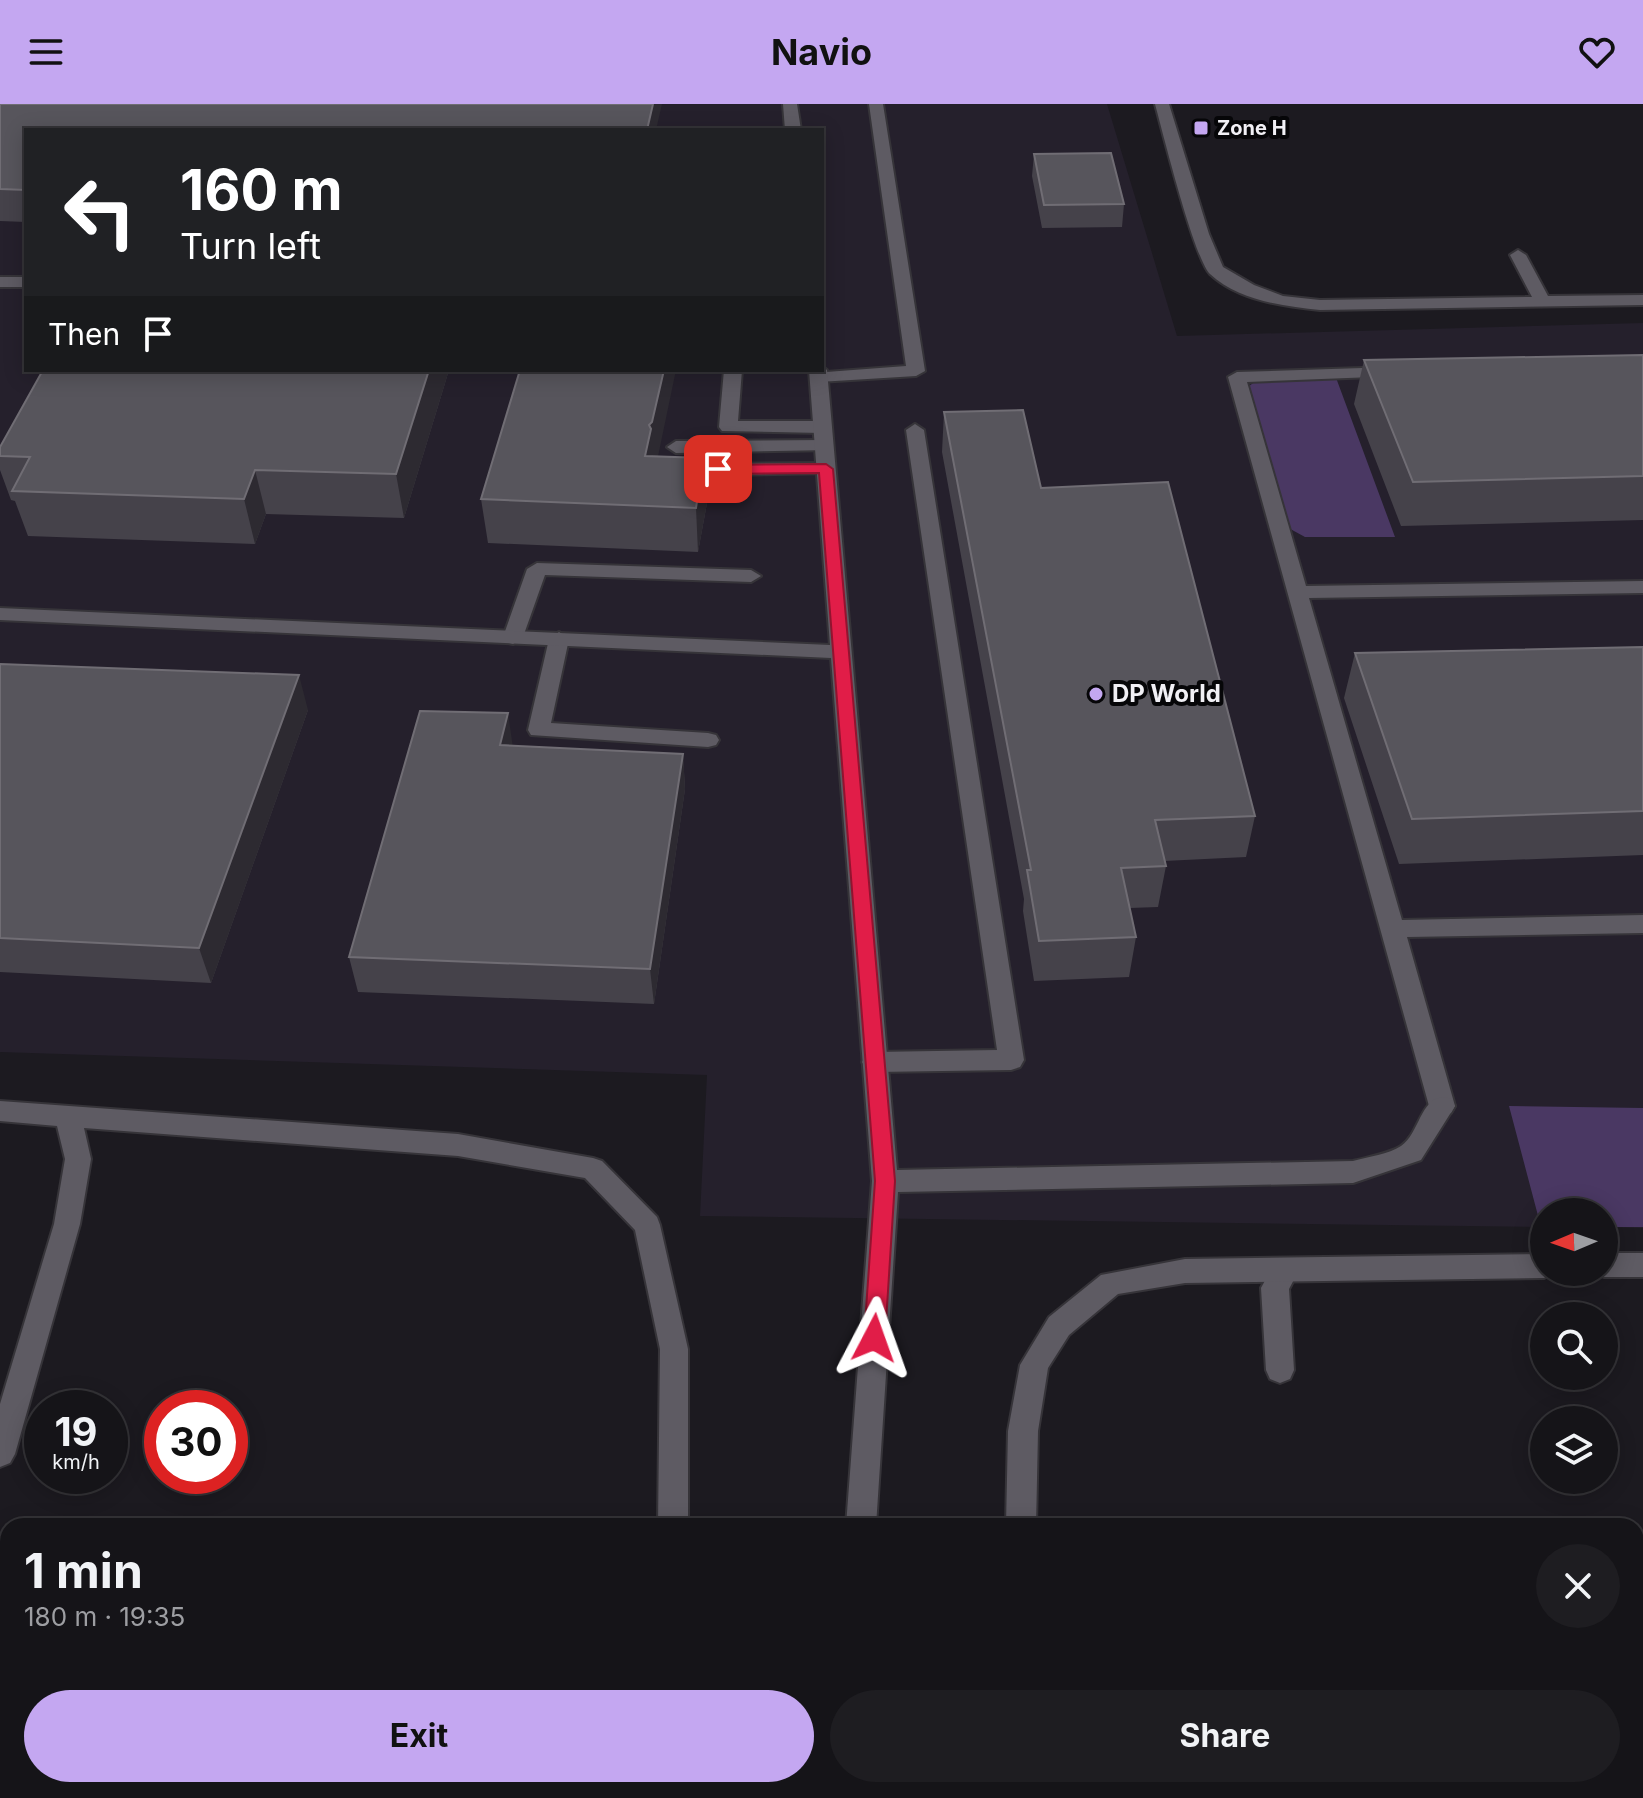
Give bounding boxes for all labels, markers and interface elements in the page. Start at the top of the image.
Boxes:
icon: menu [24,30,68,74]
text: Navio [771,30,872,74]
icon: heart [1575,30,1619,74]
place label: Zone H [1217,116,1287,140]
marker: Zone H [1192,119,1210,137]
text: 160 m [180,156,343,224]
icon: left [48,160,152,264]
text: Turn left [180,224,321,268]
icon: arrive [136,312,180,356]
text: Then [48,316,120,352]
pin [684,435,752,503]
icon: arrive [696,447,740,491]
place label: DP World [1112,679,1221,708]
marker: DP World [1087,685,1105,703]
north arrow [1530,1198,1618,1286]
map controls [1530,1198,1618,1494]
position arrow [832,1296,916,1380]
button: search [1530,1302,1618,1390]
speed limit sign: 30 [144,1390,248,1494]
button: layers [1530,1406,1618,1494]
text: 19 [54,1407,98,1456]
text: km/h [52,1450,100,1474]
text: 1 min [24,1541,143,1600]
button: close [1536,1544,1620,1628]
text: 180 m · 19:35 [24,1601,185,1632]
button: Exit [24,1690,814,1782]
button: Share [830,1690,1620,1782]

